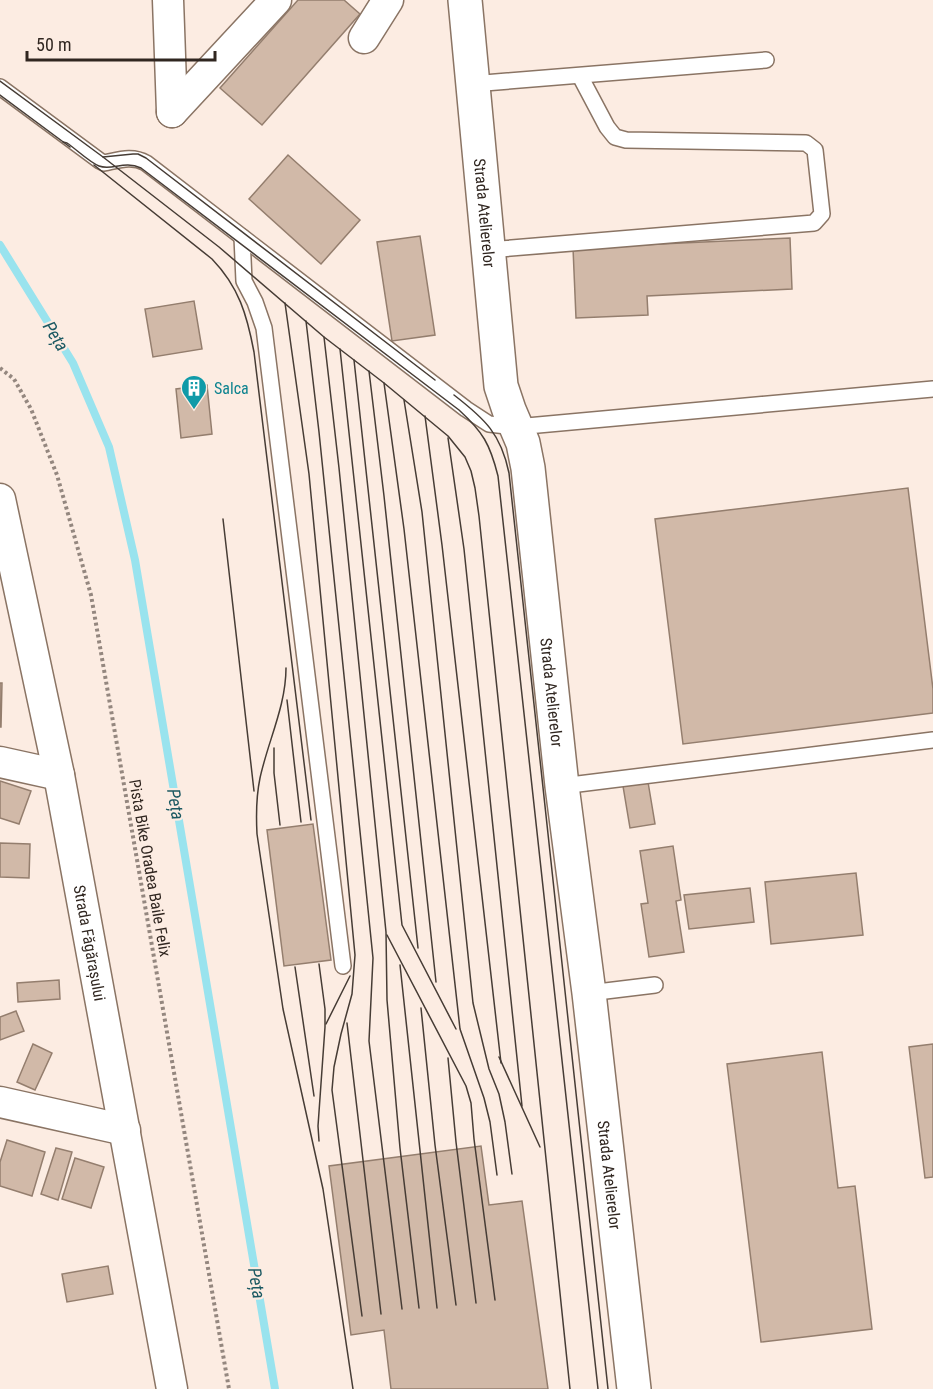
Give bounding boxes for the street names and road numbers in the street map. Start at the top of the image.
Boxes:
street label: Strada Atelierelor [470,158,499,269]
street label: Strada Atelierelor [537,637,567,748]
street label: Pista Bike Oradea Baile Felix [125,778,175,958]
street label: Strada Făgărașului [70,883,110,1002]
street label: Strada Atelierelor [594,1119,625,1231]

